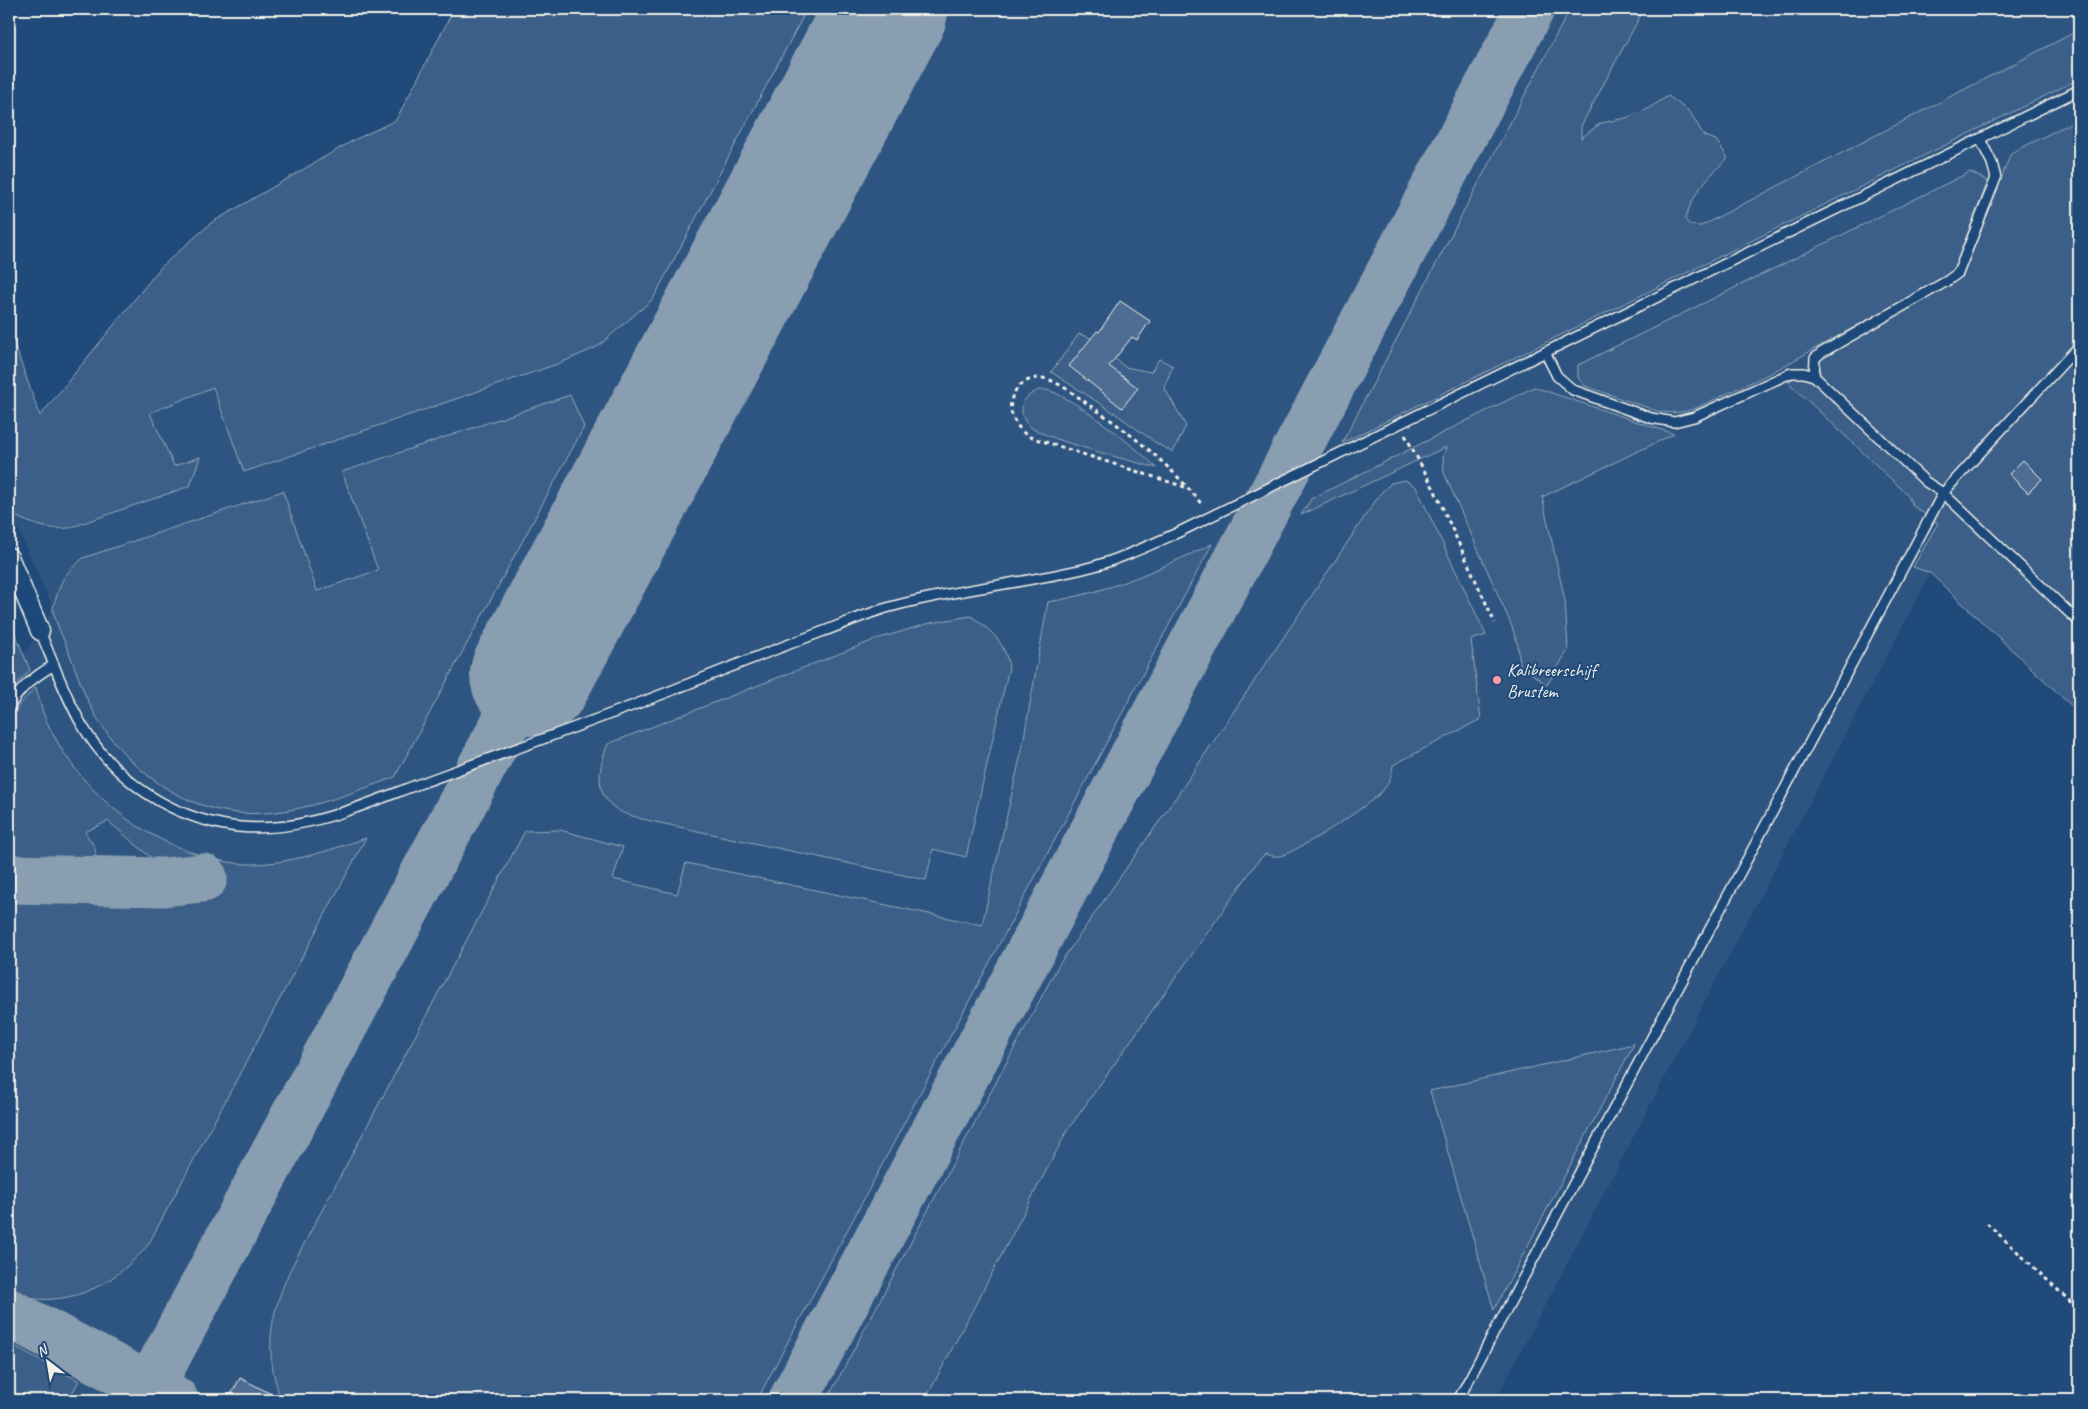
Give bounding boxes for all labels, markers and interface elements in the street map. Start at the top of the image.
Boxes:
place label: Kalibreerschijf Brustem [1507,659,1600,702]
marker: Kalibreerschijf Brustem [1491,674,1503,686]
north arrow [22,1336,72,1386]
text: N [33,1341,52,1361]

